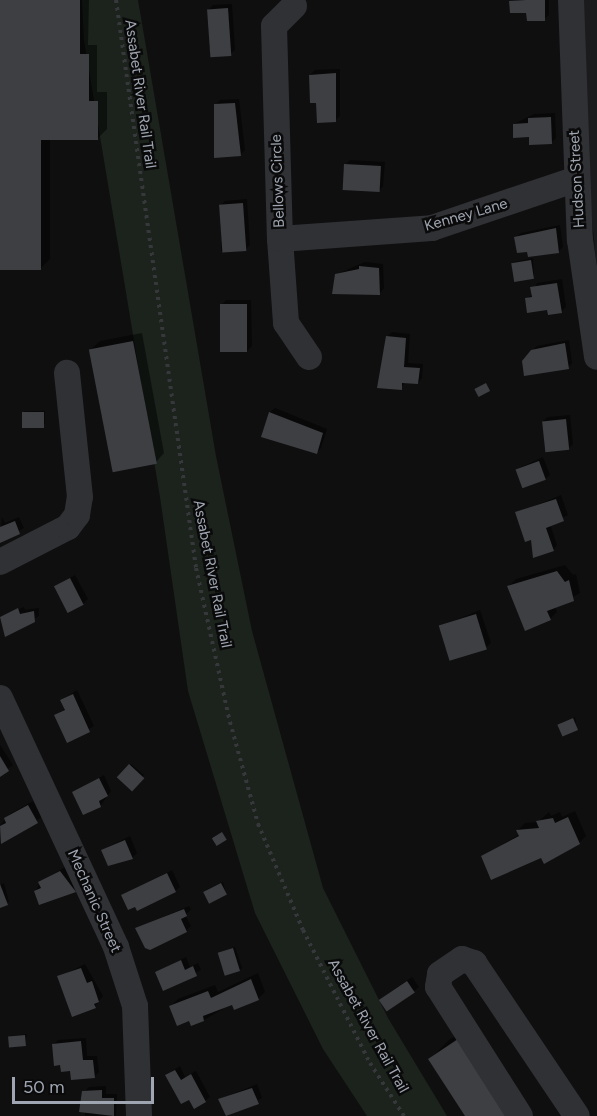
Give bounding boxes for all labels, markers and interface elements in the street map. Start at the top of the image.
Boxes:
street label: Assabet River Rail Trail [121,18,159,170]
street label: Hudson Street [565,130,589,228]
street label: Bellows Circle [267,134,289,228]
street label: Kenney Lane [422,195,510,235]
street label: Assabet River Rail Trail [189,499,235,649]
street label: Mechanic Street [63,847,125,955]
street label: Assabet River Rail Trail [324,956,412,1096]
scale bar [15,1065,158,1103]
text: 50 m [23,1076,65,1098]

